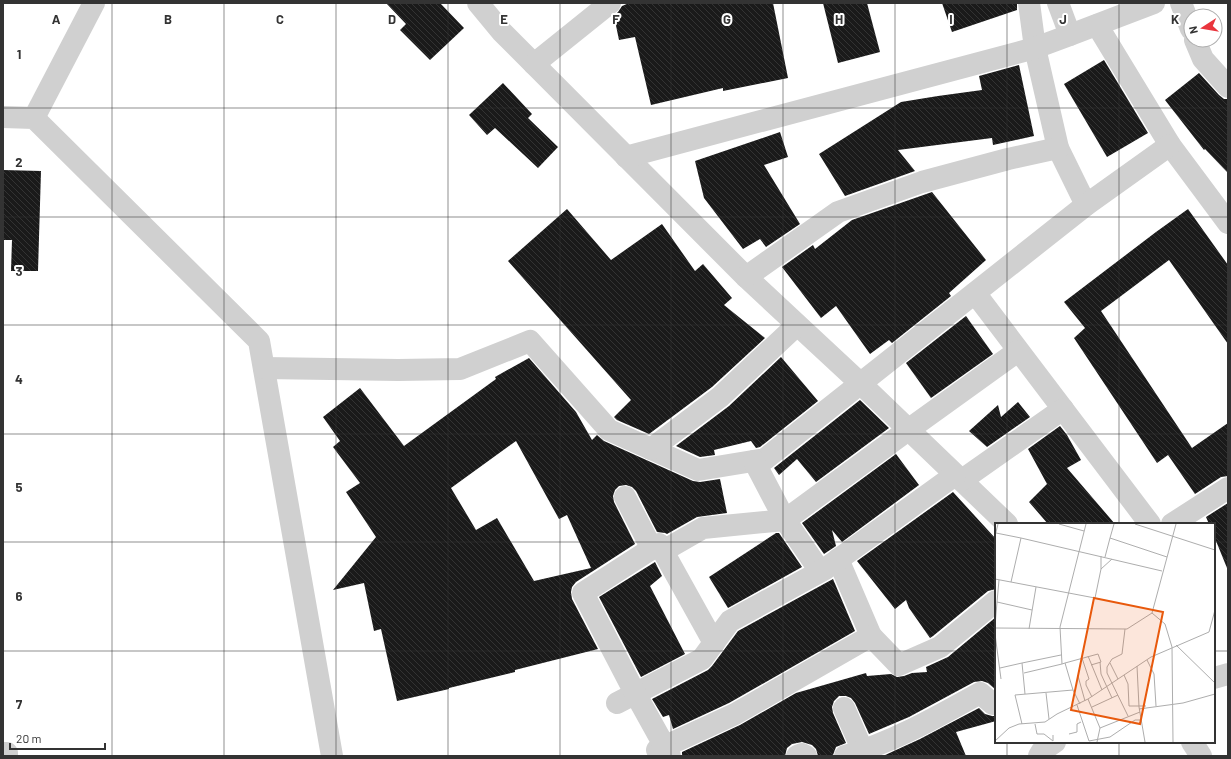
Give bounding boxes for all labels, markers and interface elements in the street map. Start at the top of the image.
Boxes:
north arrow [1183,8,1223,48]
text: A [52,11,61,27]
text: B [164,11,172,27]
text: C [276,11,284,27]
text: D [388,11,396,27]
text: E [500,11,508,27]
text: F [612,11,620,27]
text: G [723,11,731,27]
text: H [835,11,843,27]
text: I [949,11,953,27]
text: J [1059,11,1067,27]
text: K [1171,11,1179,27]
text: N [1186,25,1200,35]
text: 1 [17,46,21,62]
text: 2 [15,154,23,170]
text: 3 [15,263,23,279]
text: 4 [15,371,23,387]
text: 5 [15,479,23,495]
inset map [995,523,1215,743]
text: 6 [16,588,23,604]
text: 7 [16,696,23,712]
scale bar [10,725,105,751]
text: 20 m [16,731,42,745]

